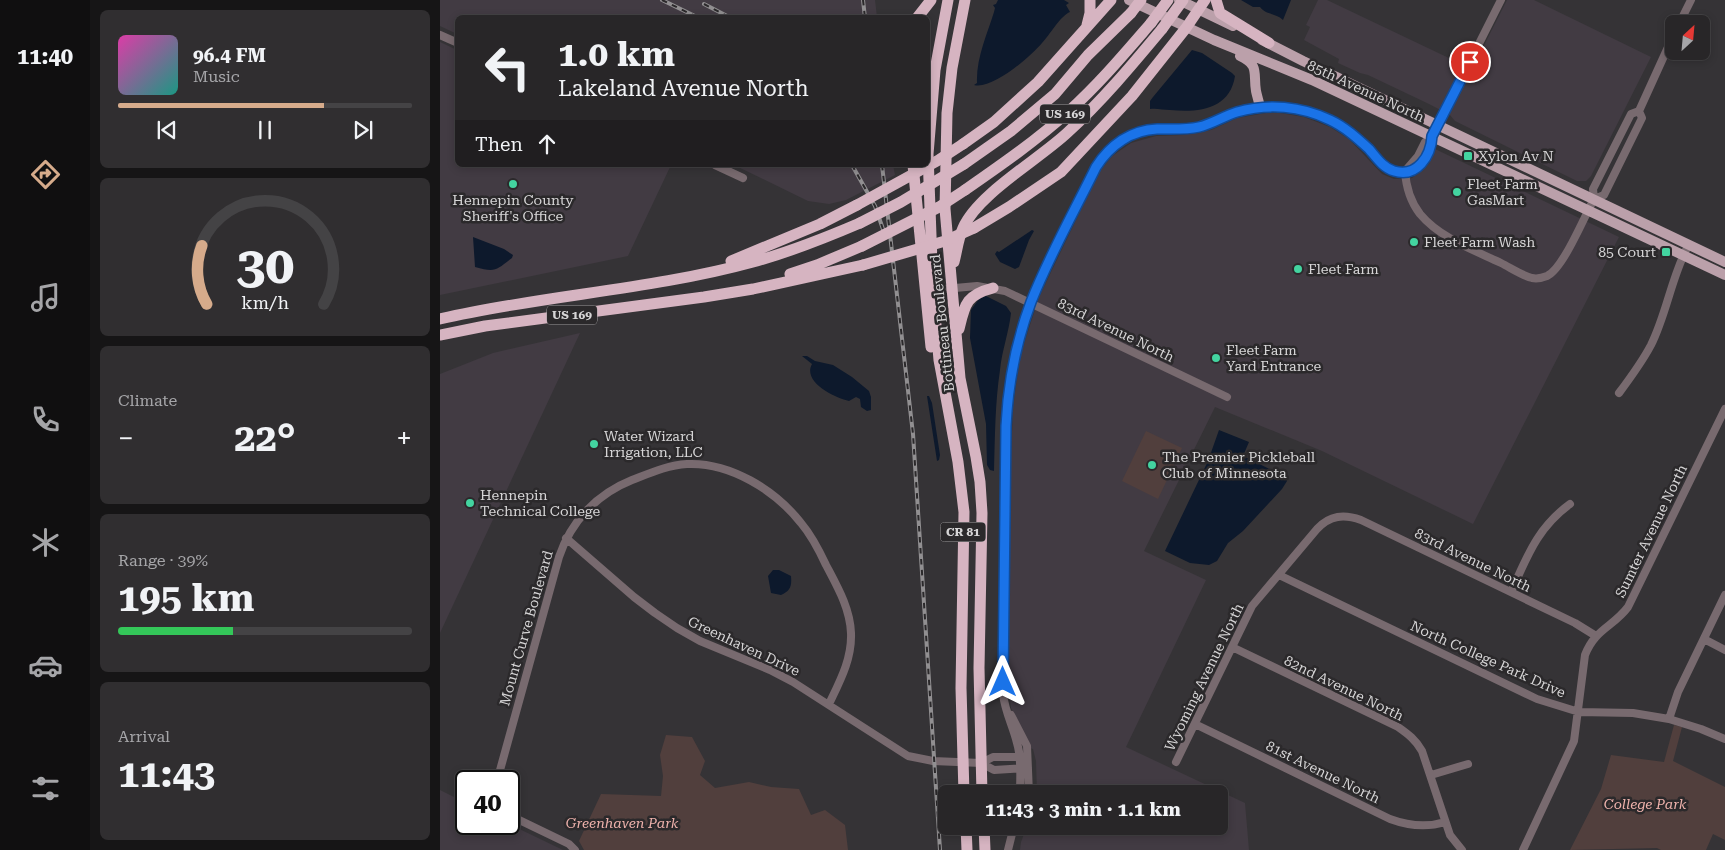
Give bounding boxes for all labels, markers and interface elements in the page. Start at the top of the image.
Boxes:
north arrow [1665,15,1710,60]
map controls [1665,15,1710,60]
text: 1.0 km [558,34,675,75]
icon: left [475,35,540,100]
pin [1449,41,1491,83]
text: 11:40 [17,44,73,69]
text: 96.4 FM [193,44,266,67]
icon: arrive [1456,48,1484,76]
street label: 85th Avenue North [1305,57,1427,125]
text: Music [193,67,240,86]
text: Lakeland Avenue North [558,76,809,101]
road number: US 169 [1040,105,1090,124]
icon: previous [153,116,181,144]
icon: pause [251,116,279,144]
icon: next [349,116,377,144]
icon: ahead [533,130,561,158]
text: Then [475,133,523,156]
place label: Xylon Av N [1478,148,1554,164]
marker: Xylon Av N [1462,150,1474,162]
icon: directions [28,157,63,192]
place label: Fleet Farm GasMart [1467,176,1538,208]
marker: Hennepin County Sheriff's Office [507,178,519,190]
marker: Fleet Farm GasMart [1451,186,1463,198]
place label: Hennepin County Sheriff's Office [452,192,574,224]
place label: Fleet Farm Wash [1424,234,1535,250]
text: 30 [236,235,294,296]
marker: Fleet Farm Wash [1408,236,1420,248]
place label: 85 Court [1598,244,1656,260]
marker: 85 Court [1660,246,1672,258]
street label: Bottineau Boulevard [927,253,957,393]
place label: Fleet Farm [1308,261,1379,277]
marker: Fleet Farm [1292,263,1304,275]
icon: music [28,280,63,315]
text: km/h [241,292,289,313]
street label: 83rd Avenue North [1055,295,1177,365]
road number: US 169 [547,306,597,324]
place label: Fleet Farm Yard Entrance [1226,342,1322,374]
marker: Fleet Farm Yard Entrance [1210,352,1222,364]
text: Climate [118,391,177,410]
icon: phone [28,402,63,437]
text: 22° [234,416,296,460]
text: − [118,422,134,455]
text: + [396,422,412,455]
place label: Water Wizard Irrigation, LLC [604,428,703,460]
marker: Water Wizard Irrigation, LLC [588,438,600,450]
place label: The Premier Pickleball Club of Minnesota [1162,449,1316,481]
marker: The Premier Pickleball Club of Minnesota [1146,459,1158,471]
street label: Sumter Avenue North [1612,462,1690,600]
place label: Hennepin Technical College [480,487,600,519]
marker: Hennepin Technical College [464,497,476,509]
road number: CR 81 [940,522,986,542]
icon: climate [28,525,63,560]
street label: 83rd Avenue North [1412,525,1534,595]
street label: Mount Curve Boulevard [496,548,556,708]
text: Range · 39% [118,551,208,570]
text: 195 km [118,576,254,620]
street label: Wyoming Avenue North [1161,601,1247,753]
street label: Greenhaven Drive [685,613,803,679]
street label: North College Park Drive [1408,617,1568,701]
icon: car [28,648,63,683]
street label: 82nd Avenue North [1282,652,1406,724]
position arrow [976,655,1028,707]
text: Arrival [118,727,170,746]
street label: 81st Avenue North [1263,737,1383,807]
text: 11:43 [118,752,215,796]
speed limit sign: 40 [455,770,520,835]
icon: filters [28,771,63,806]
park label: College Park [1604,796,1687,812]
text: 11:43 · 3 min · 1.1 km [985,798,1181,821]
park label: Greenhaven Park [566,815,679,831]

